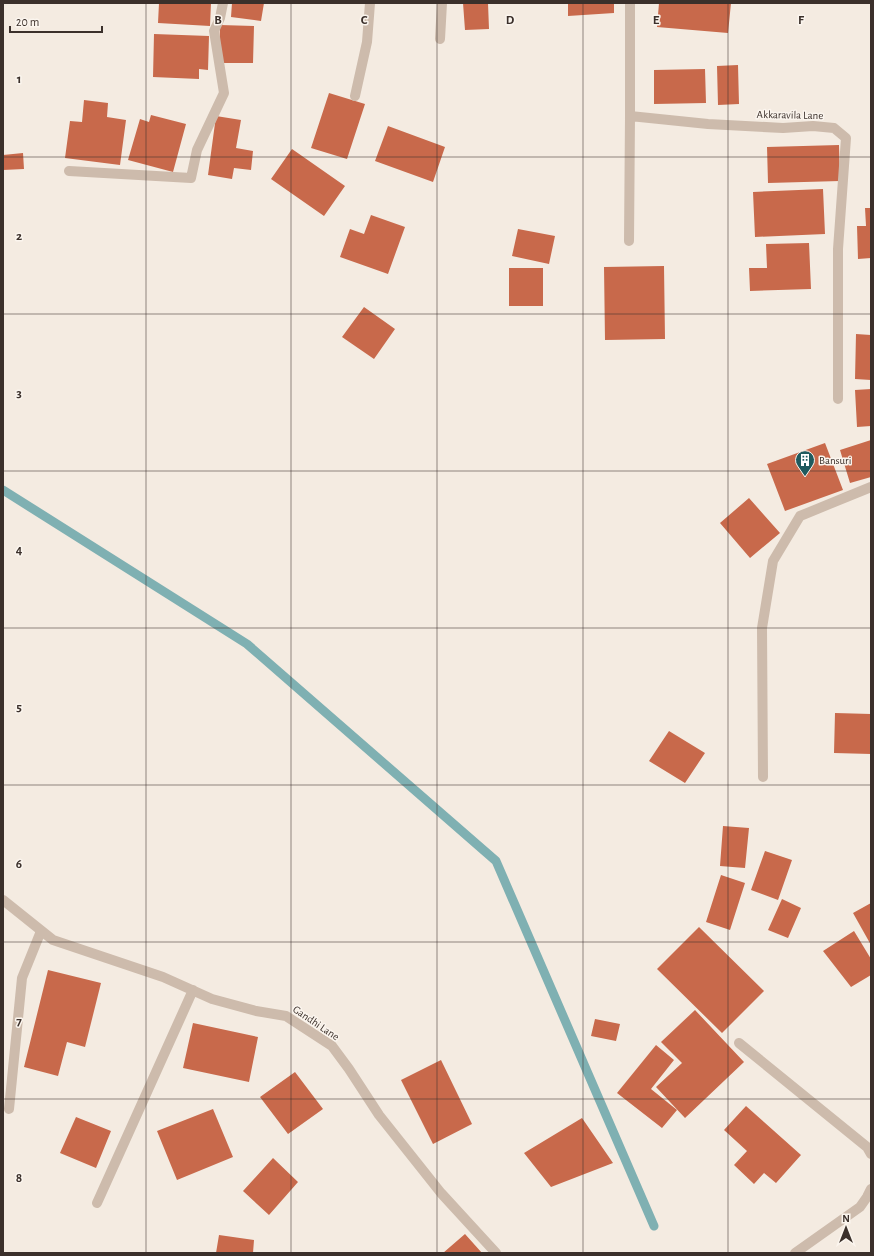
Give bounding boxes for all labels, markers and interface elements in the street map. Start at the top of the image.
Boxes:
scale bar [10,8,102,34]
text: B [214,14,222,27]
text: C [361,14,368,27]
text: D [506,14,515,27]
text: E [653,14,660,27]
text: F [798,14,805,27]
text: 20 m [16,16,39,28]
text: 1 [17,73,21,86]
street label: Akkaravila Lane [757,109,823,121]
text: 2 [16,230,22,243]
text: 3 [16,387,22,400]
building icon: Bansuri [794,449,816,477]
place label: Bansuri [819,455,851,466]
text: 4 [16,544,23,557]
text: 5 [16,701,22,714]
text: 6 [16,858,22,871]
street label: Gandhi Lane [291,1004,341,1042]
text: 7 [16,1015,22,1028]
text: 8 [16,1172,22,1185]
north arrow [826,1208,866,1248]
text: N [842,1213,850,1224]

